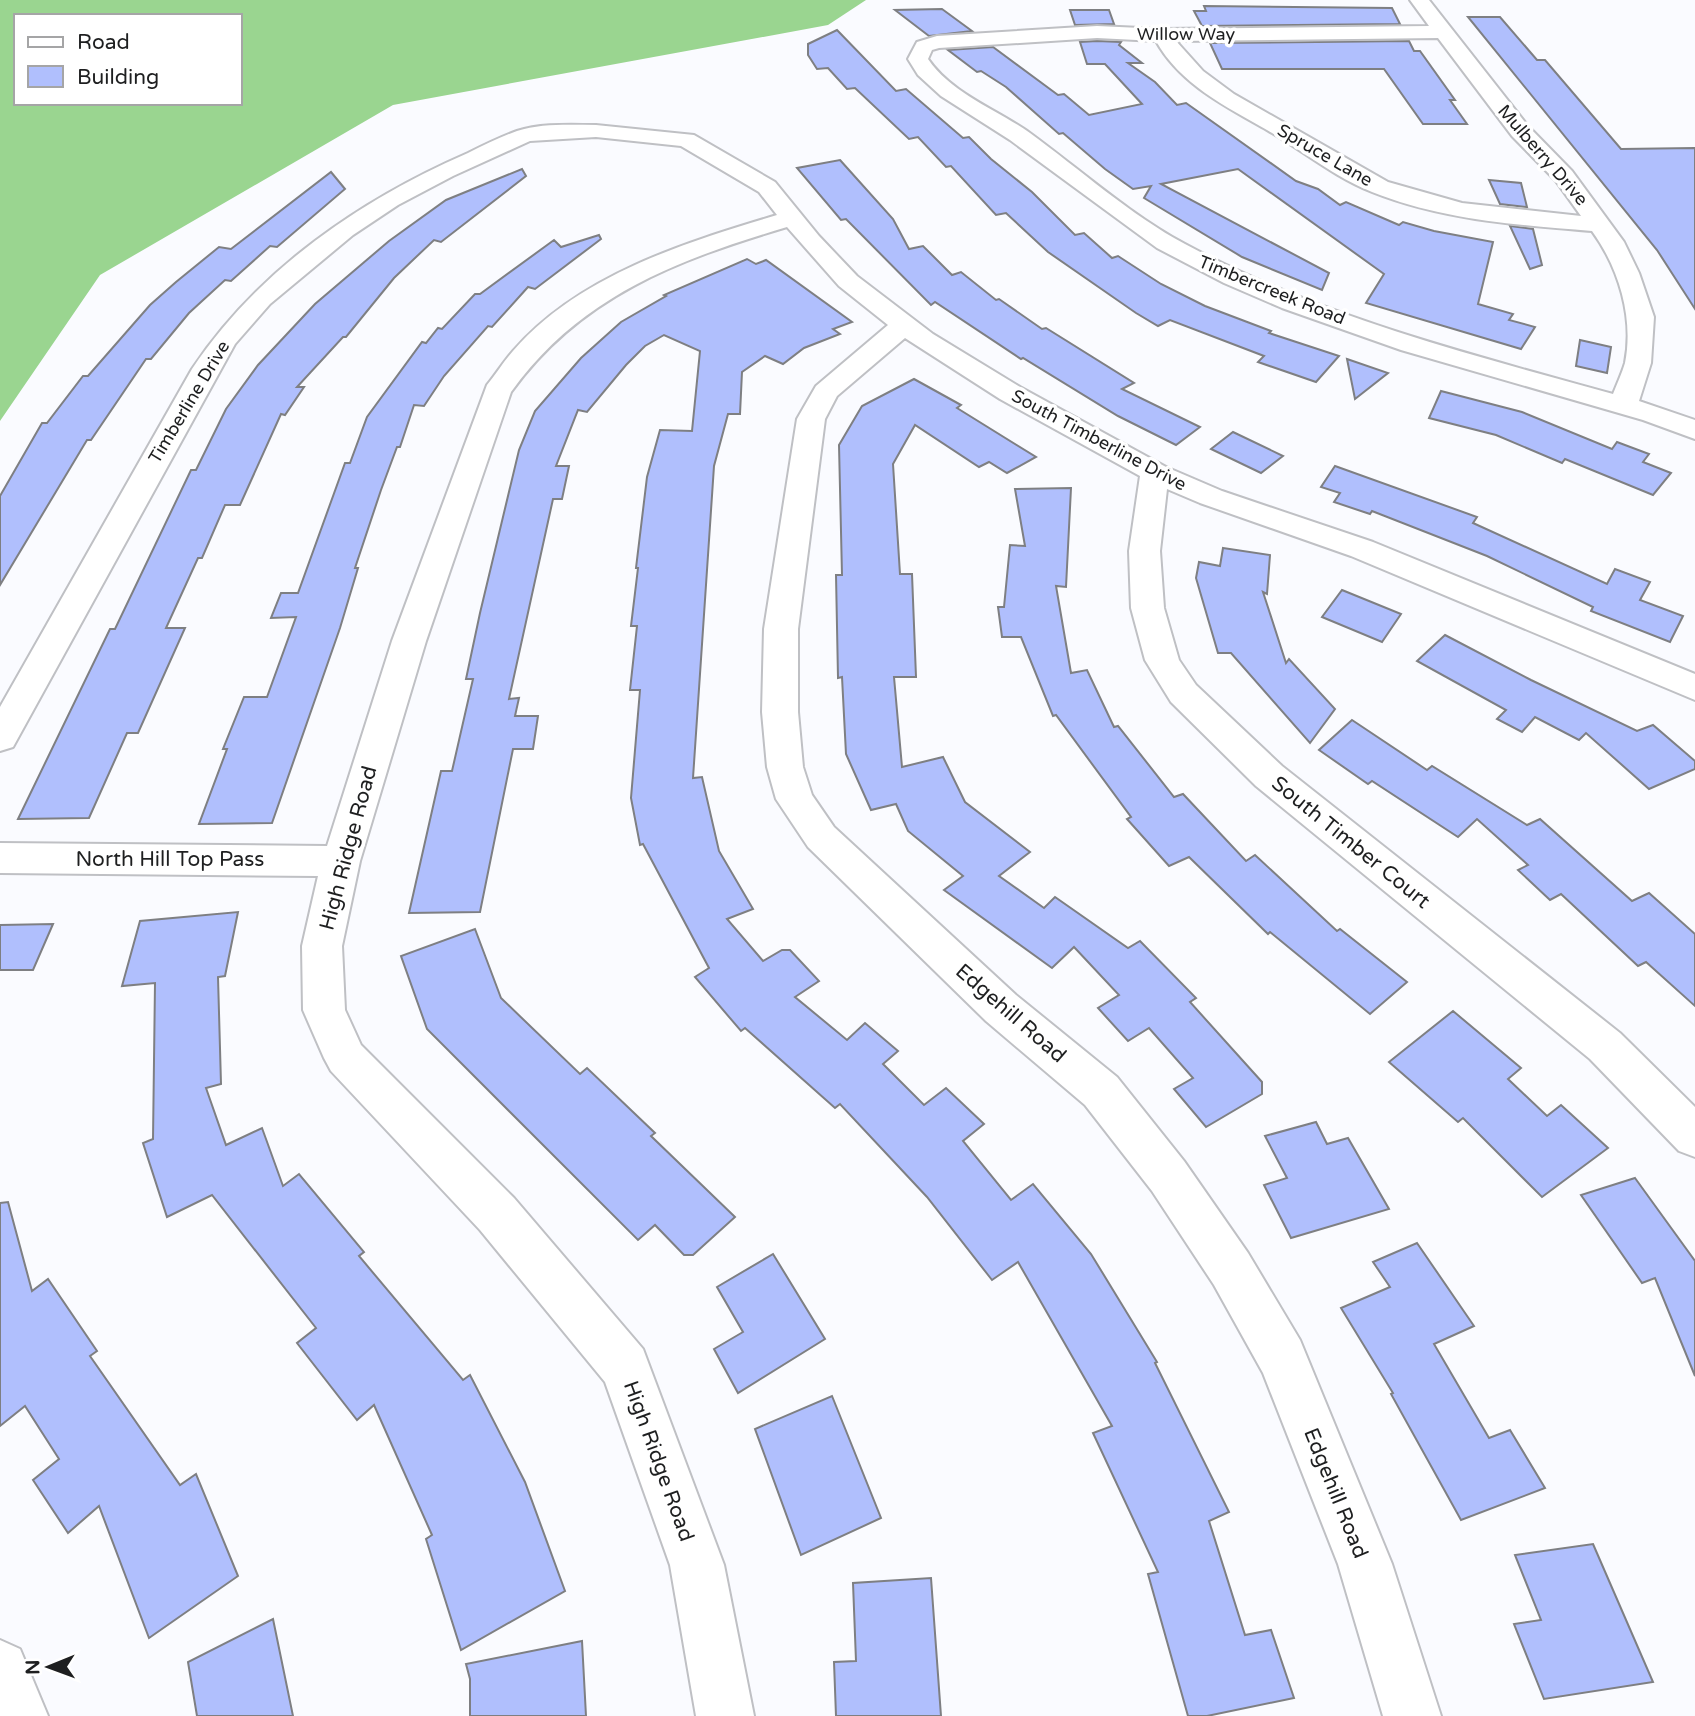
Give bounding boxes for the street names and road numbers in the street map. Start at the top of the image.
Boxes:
street label: Willow Way [1137,23,1235,45]
street label: Mulberry Drive [1493,100,1593,210]
street label: Spruce Lane [1274,119,1376,191]
street label: Timbercreek Road [1195,251,1349,329]
street label: Timberline Drive [144,337,234,467]
street label: South Timberline Drive [1008,385,1190,495]
street label: High Ridge Road [315,763,382,933]
street label: South Timber Court [1267,771,1435,914]
street label: North Hill Top Pass [76,847,264,872]
street label: Edgehill Road [950,959,1071,1068]
street label: High Ridge Road [618,1377,699,1545]
street label: Edgehill Road [1298,1424,1373,1562]

